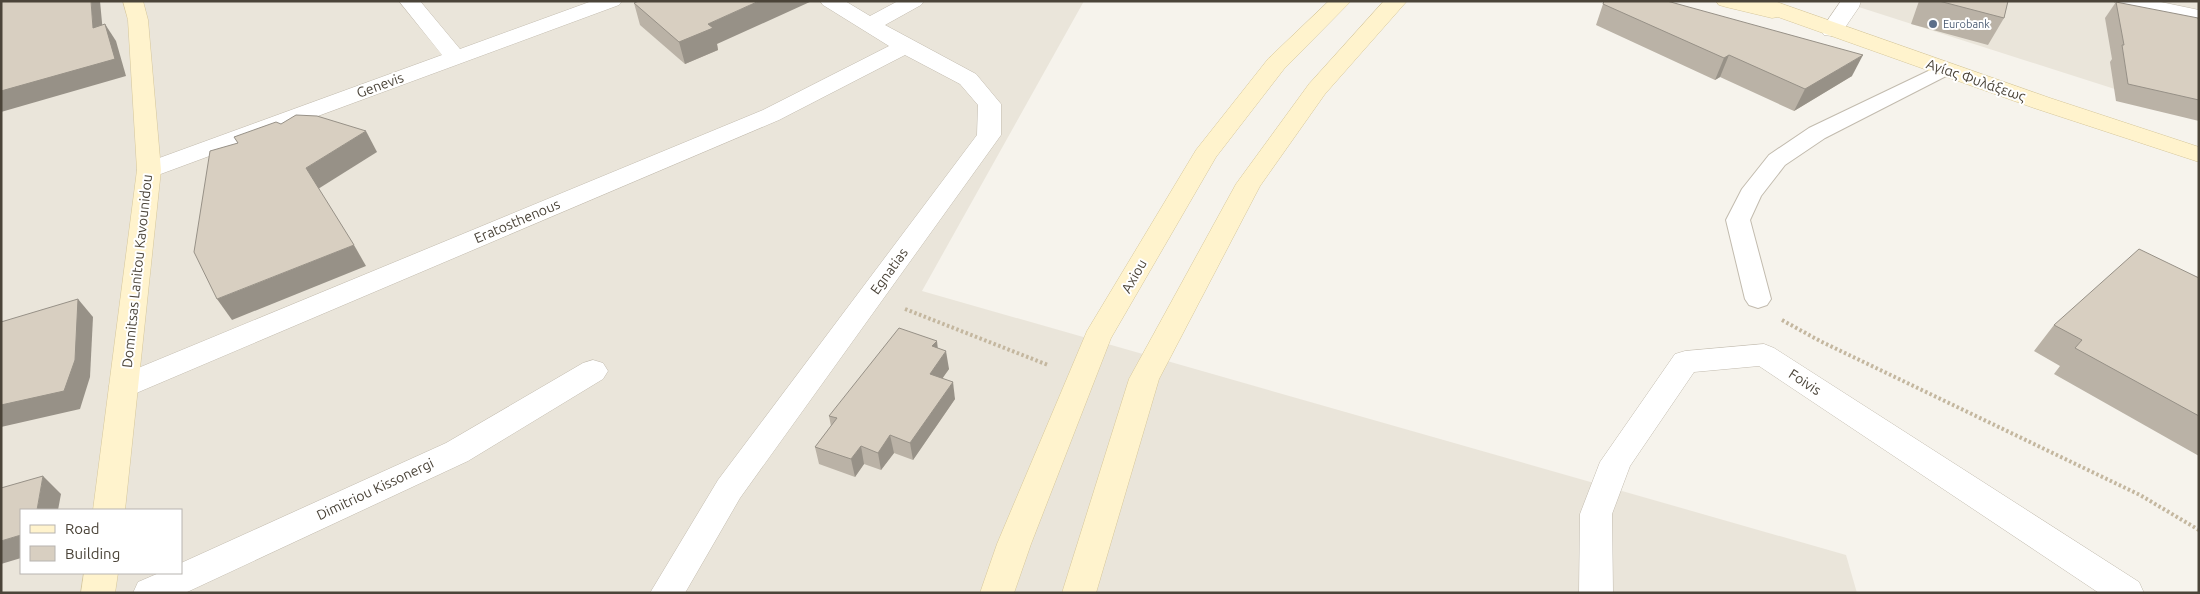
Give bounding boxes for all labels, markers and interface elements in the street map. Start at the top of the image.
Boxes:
marker: Eurobank [1927,18,1939,30]
place label: Eurobank [1943,18,1990,30]
street label: Αγίας Φυλάξεως [1924,55,2028,105]
street label: Genevis [354,69,406,101]
street label: Domnitsas Lanitou Kavounidou [119,173,155,369]
street label: Eratosthenous [472,196,562,246]
street label: Egnatias [867,245,911,297]
street label: Axiou [1118,256,1150,296]
street label: Foivis [1786,366,1824,398]
street label: Dimitriou Kissonergi [314,455,436,523]
legend [20,509,182,574]
text: Road [65,520,100,537]
text: Building [65,545,120,562]

